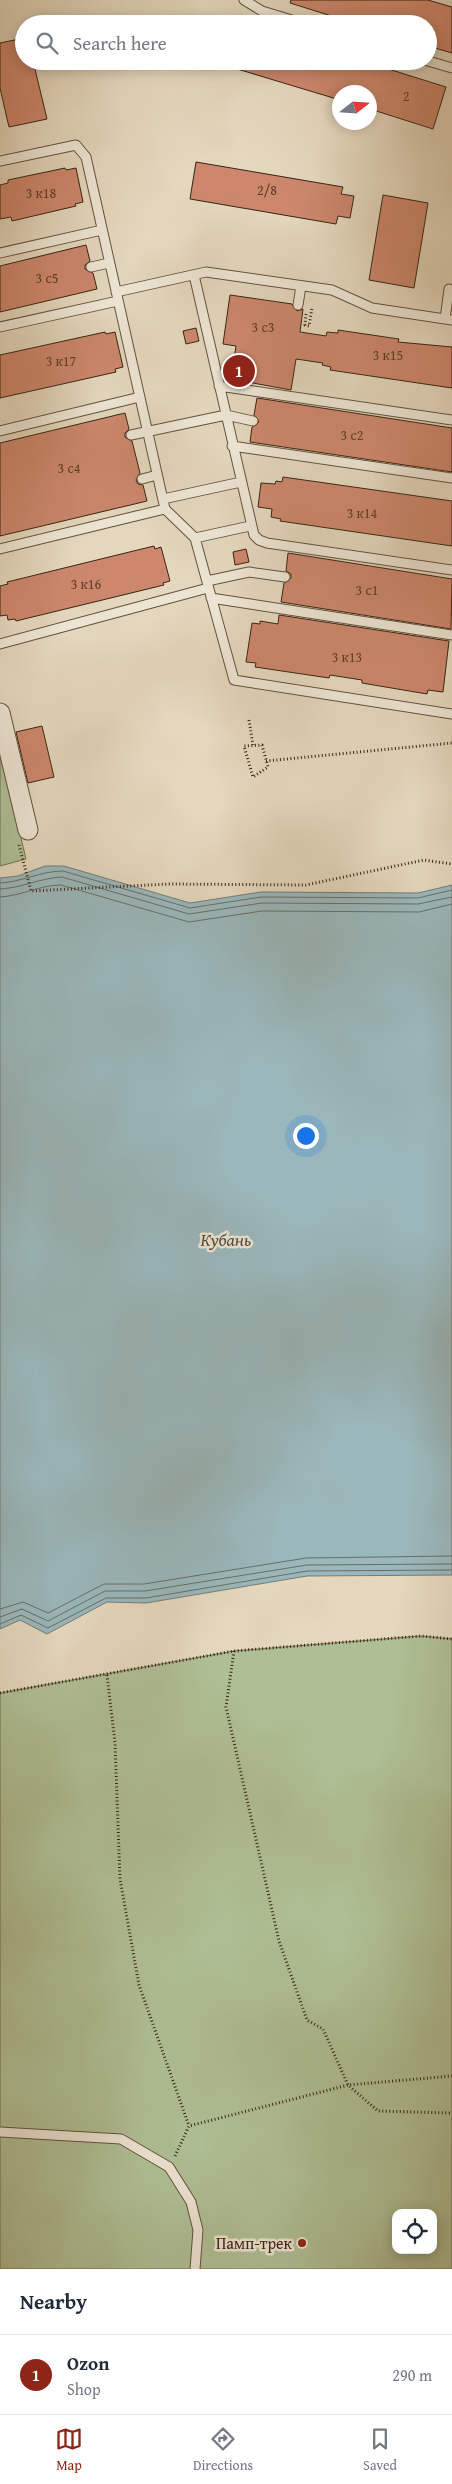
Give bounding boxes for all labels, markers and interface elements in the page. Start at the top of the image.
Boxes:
search box [15,15,437,70]
icon: search [33,29,61,57]
text: Search here [73,29,167,57]
north arrow [332,85,377,130]
house number: 2 [403,86,409,106]
house number: 2/8 [257,180,277,200]
house number: 3 к18 [26,183,57,203]
house number: 3 с5 [36,268,58,288]
house number: 3 c3 [252,317,274,337]
house number: 3 к15 [373,345,403,365]
house number: 3 к17 [46,351,77,371]
pin: 1 [223,352,255,390]
house number: 3 с2 [341,425,363,445]
house number: 3 c4 [58,458,81,478]
house number: 3 к14 [347,503,378,523]
house number: 3 к16 [71,574,102,594]
house number: 3 с1 [356,580,378,600]
house number: 3 к13 [332,647,362,667]
your location [293,1123,319,1149]
water label: Кубань [201,1226,251,1253]
map controls [392,2209,437,2254]
button: locate [392,2209,437,2254]
place label: Памп-трек [216,2231,293,2255]
marker: Памп-трек [296,2237,308,2249]
text: Nearby [20,2286,87,2317]
text: Ozon [67,2349,109,2377]
text: 1 [32,2363,40,2387]
text: 290 m [392,2363,432,2387]
text: Shop [67,2377,101,2401]
tab: Map [55,2425,83,2475]
tab: Directions [193,2425,253,2475]
tab: Saved [363,2425,397,2475]

